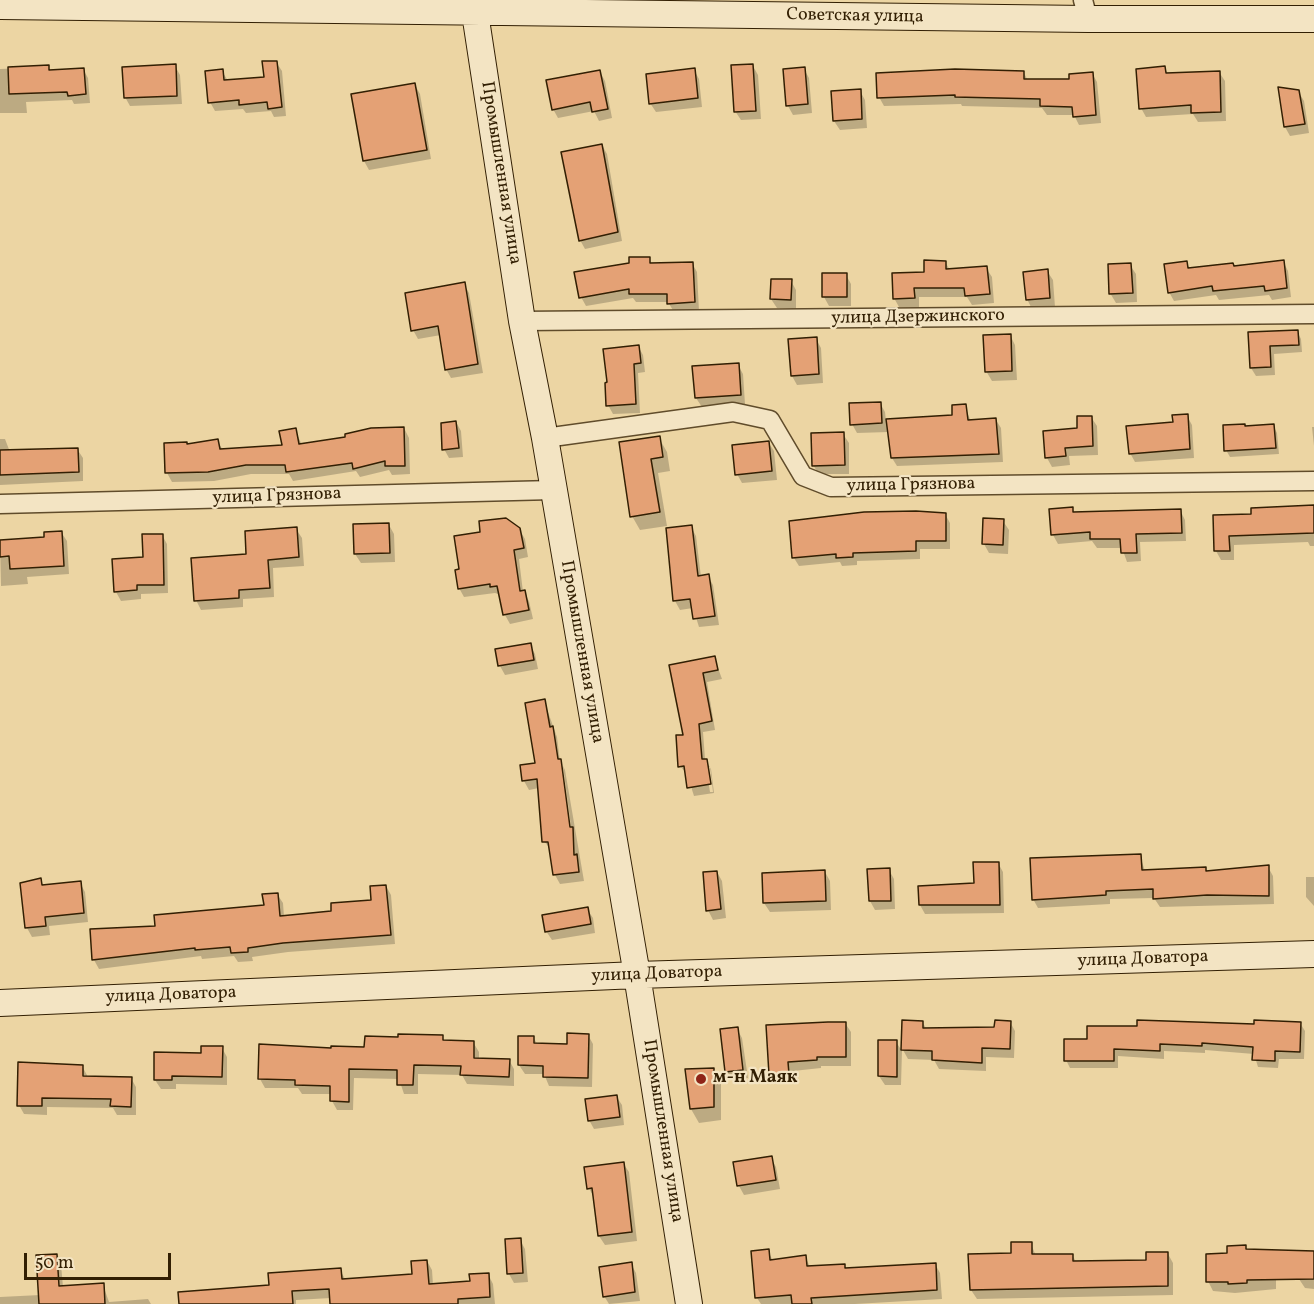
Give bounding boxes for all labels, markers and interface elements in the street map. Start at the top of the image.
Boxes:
street label: Советская улица [786,5,924,29]
street label: Промышленная улица [475,80,525,266]
street label: улица Дзержинского [831,306,1005,330]
street label: улица Грязнова [846,474,976,498]
street label: улица Грязнова [212,484,342,510]
street label: Промышленная улица [554,559,608,745]
street label: улица Доватора [1077,947,1209,973]
street label: улица Доватора [591,962,723,988]
street label: улица Доватора [105,983,237,1009]
street label: Промышленная улица [637,1038,687,1224]
place label: м-н Маяк [713,1068,798,1090]
marker: м-н Маяк [694,1072,708,1086]
scale bar [27,1241,174,1279]
text: 50 m [35,1251,74,1276]

